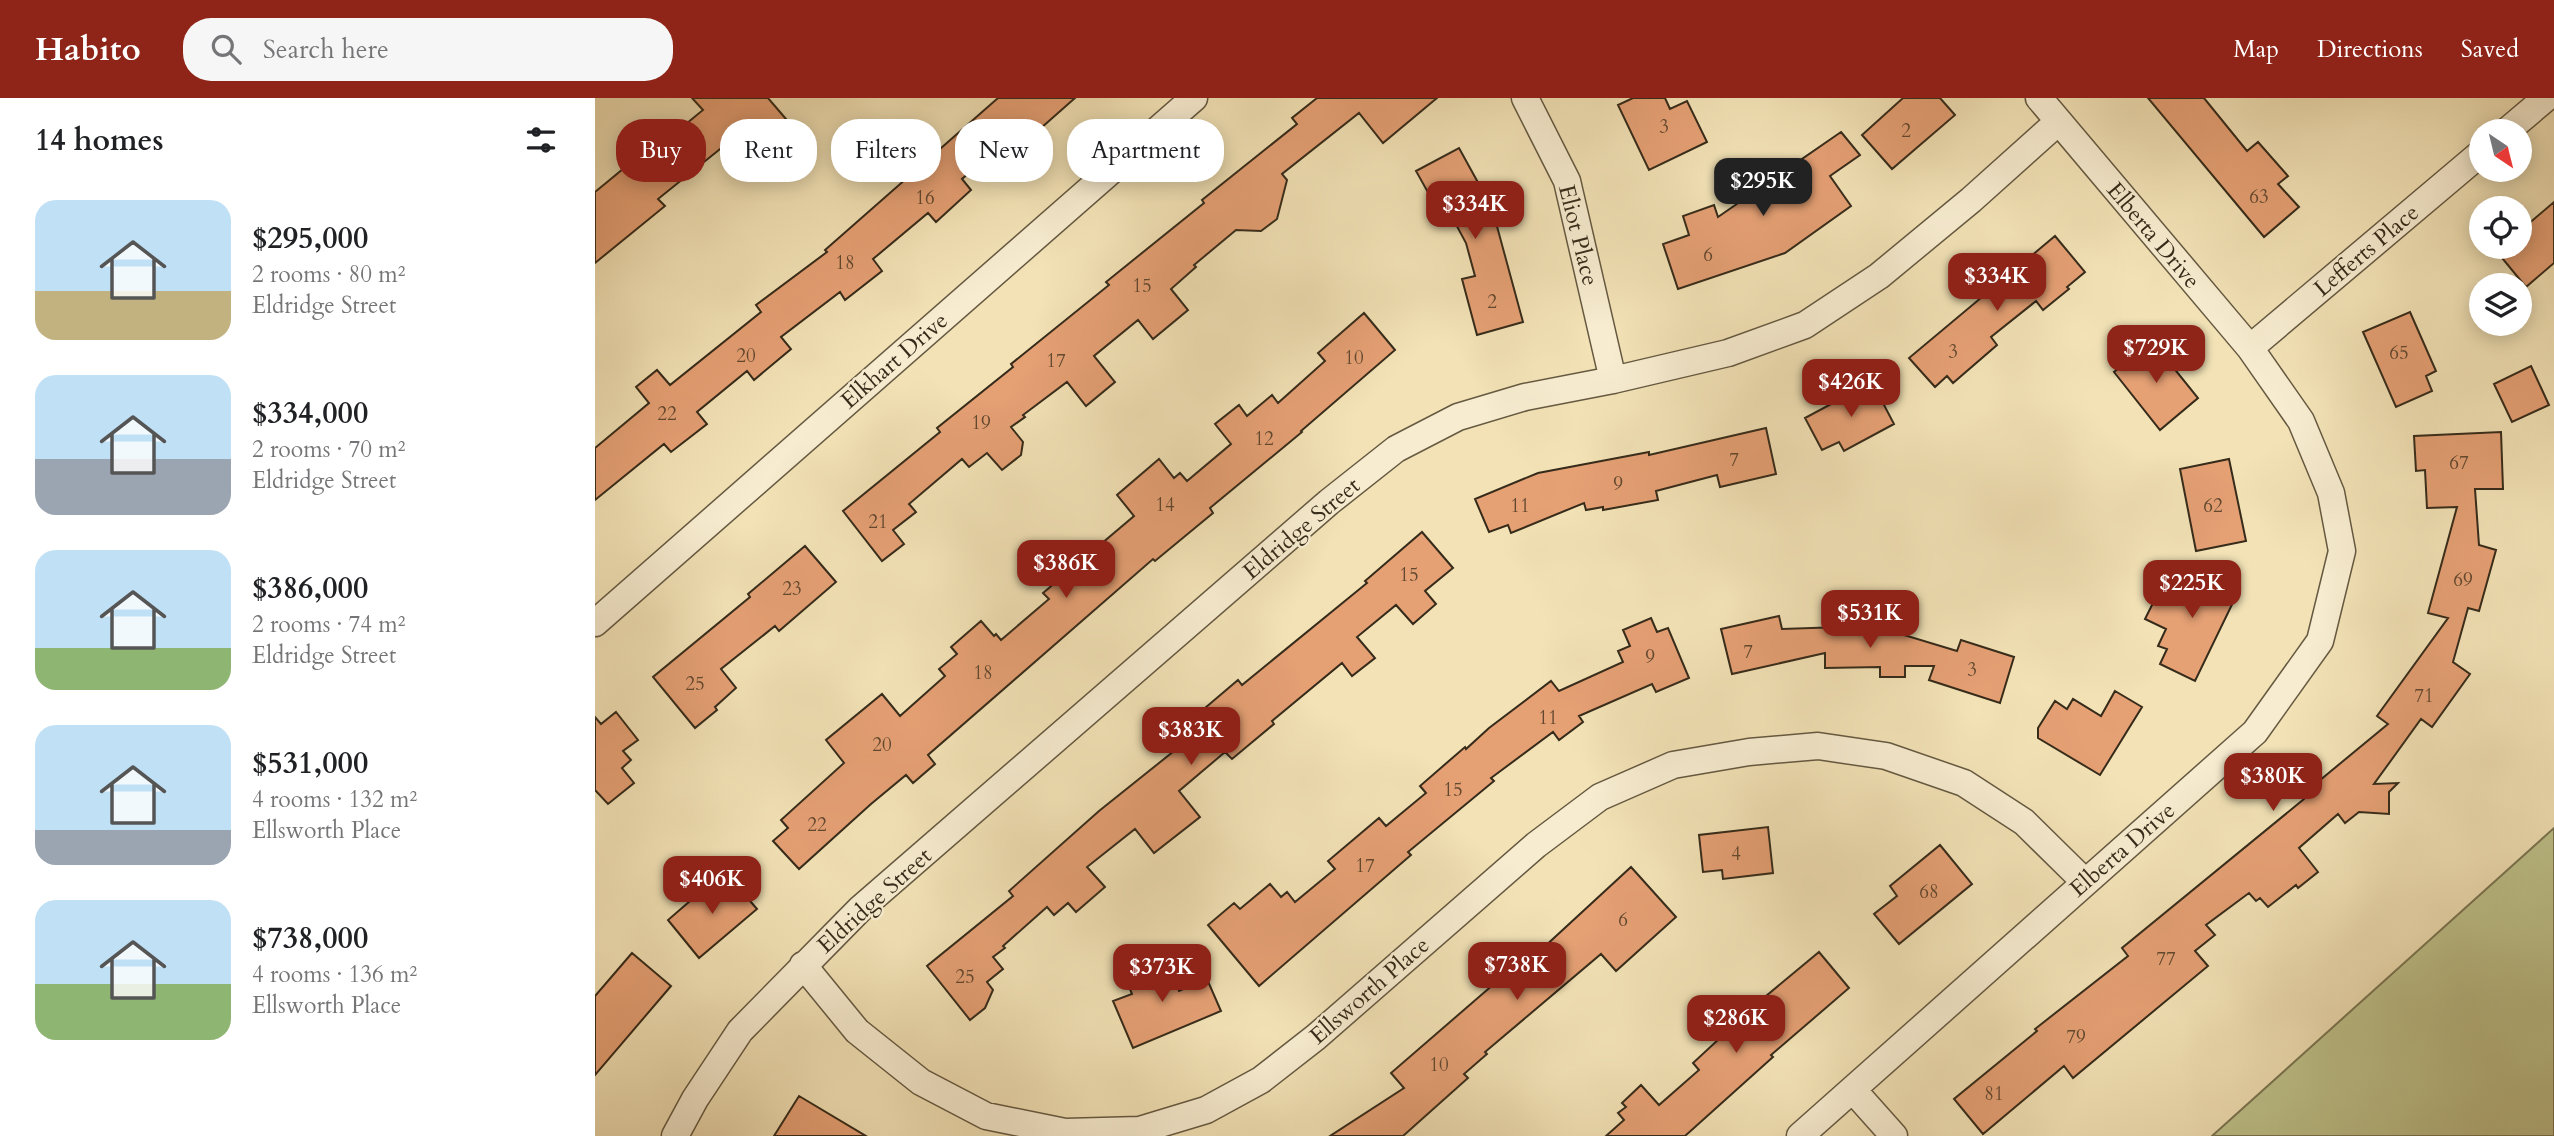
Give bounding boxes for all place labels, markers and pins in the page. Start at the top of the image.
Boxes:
pin: $295K [1714,158,1812,218]
pin: $334K [1426,181,1524,241]
pin: $334K [1948,254,2046,313]
pin: $729K [2107,326,2205,385]
pin: $426K [1802,360,1900,419]
pin: $386K [1017,540,1115,600]
pin: $225K [2143,560,2241,620]
pin: $531K [1821,590,1919,650]
pin: $383K [1142,708,1240,767]
pin: $380K [2224,754,2322,813]
pin: $406K [663,856,761,916]
pin: $738K [1468,942,1566,1002]
pin: $373K [1113,944,1211,1004]
pin: $286K [1687,996,1785,1055]

